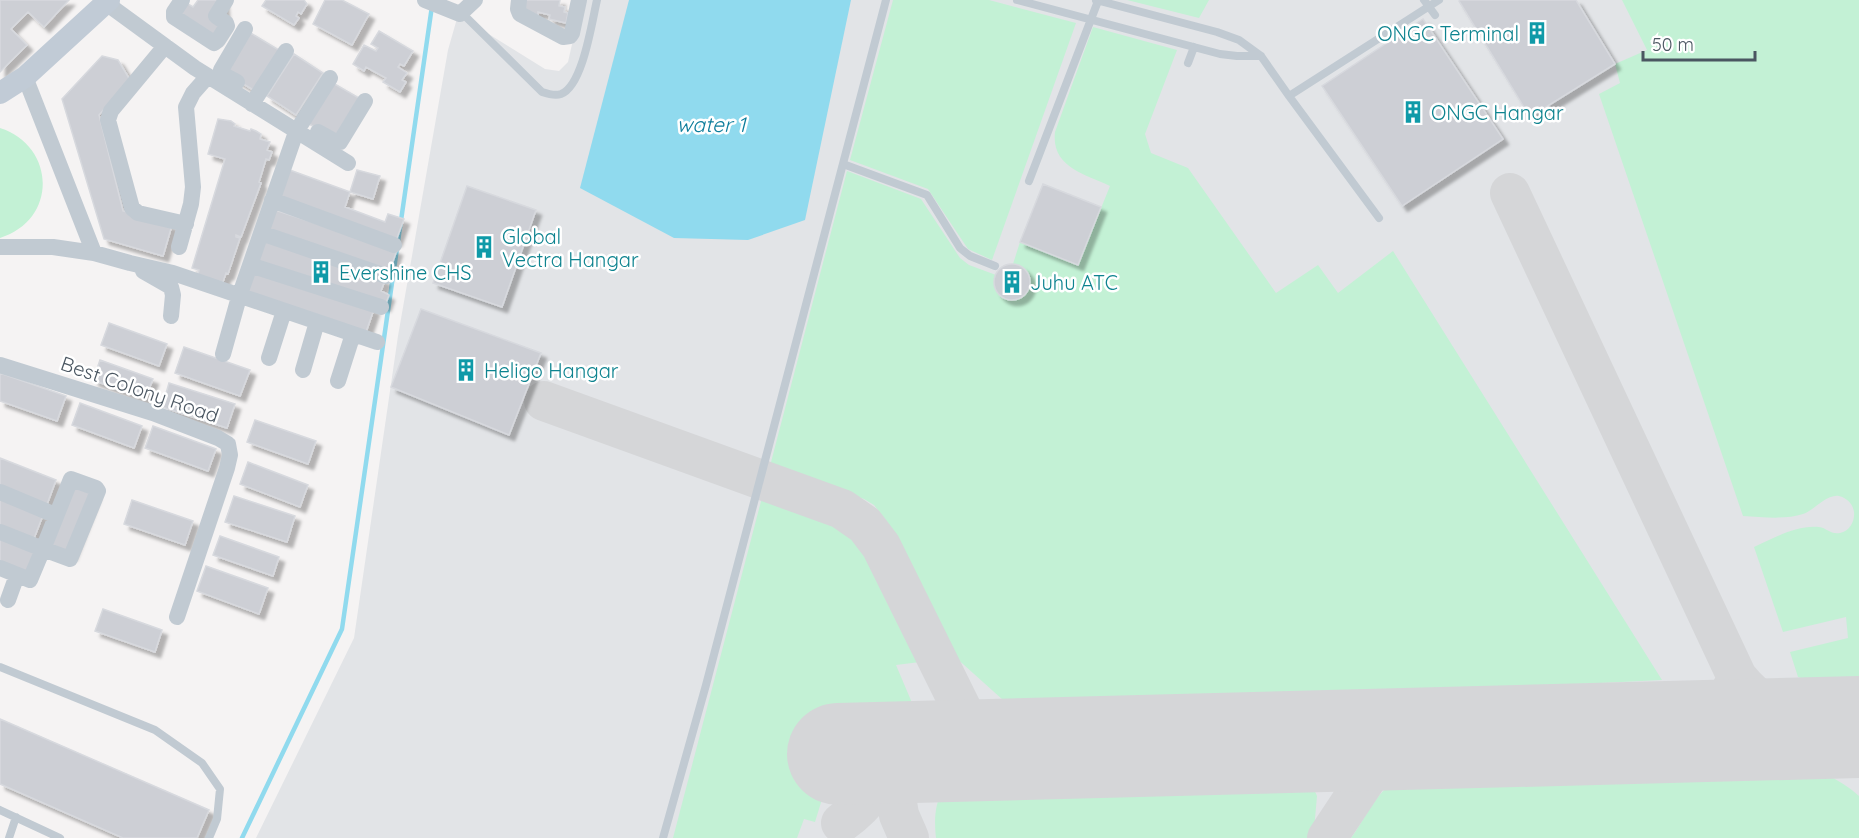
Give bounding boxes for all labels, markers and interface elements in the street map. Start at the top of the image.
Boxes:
building icon: ONGC Terminal [1524,20,1550,46]
place label: ONGC Terminal [1377,21,1519,46]
scale bar [1643,24,1756,62]
text: 50 m [1652,33,1694,56]
building icon: ONGC Hangar [1400,99,1426,125]
place label: ONGC Hangar [1431,100,1564,125]
water label: water 1 [676,111,748,137]
place label: Global Vectra Hangar [502,224,639,272]
building icon: Global Vectra Hangar [471,234,497,260]
building icon: Evershine CHS [308,259,334,285]
place label: Evershine CHS [339,260,472,285]
building icon: Juhu ATC [999,269,1025,295]
place label: Juhu ATC [1030,270,1118,295]
street label: Best Colony Road [58,350,222,428]
building icon: Heligo Hangar [453,357,479,383]
place label: Heligo Hangar [484,358,619,383]

